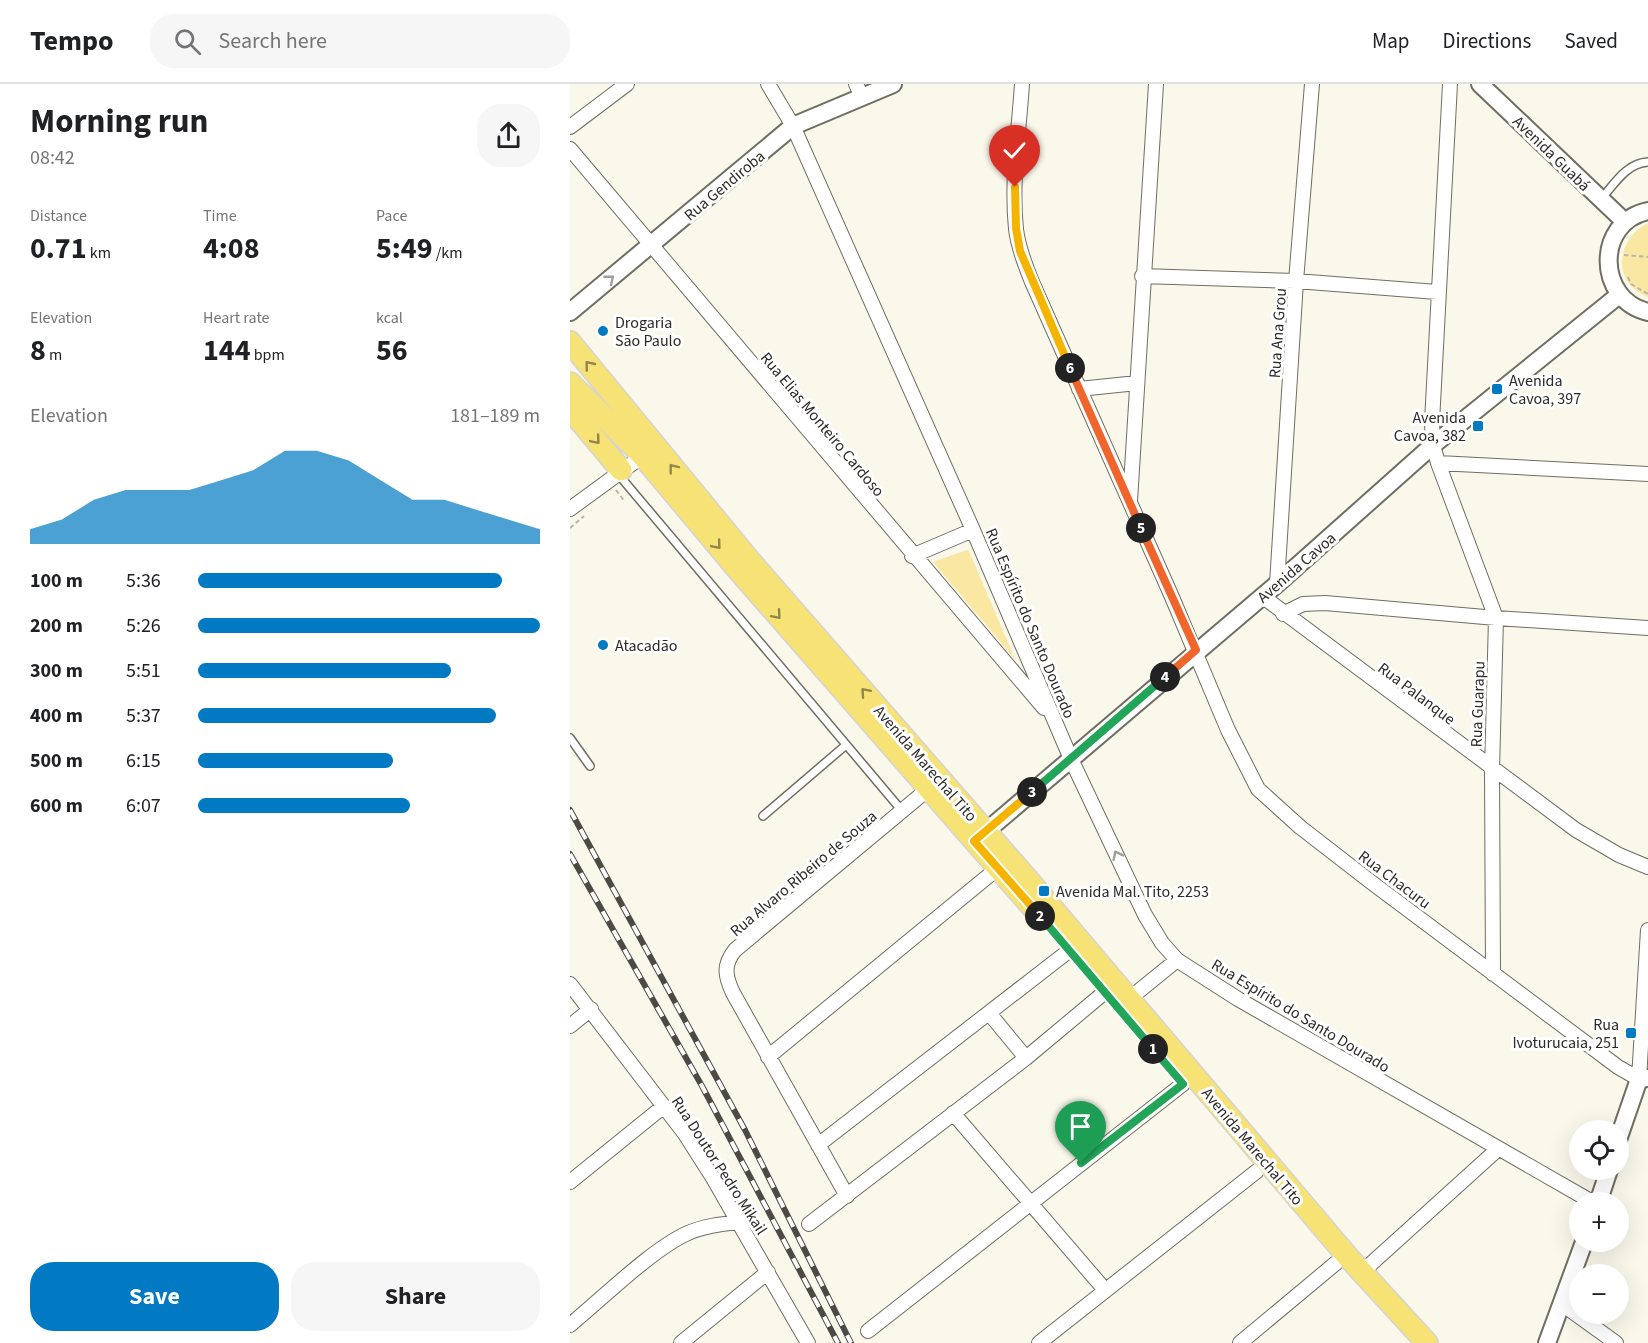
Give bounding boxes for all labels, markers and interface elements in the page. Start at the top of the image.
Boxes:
search box [150,14,570,68]
text: Tempo [30,21,114,61]
icon: search [171,25,204,58]
text: Search here [219,25,327,57]
text: Map [1372,26,1410,56]
text: Directions [1443,26,1531,56]
text: Saved [1564,26,1618,56]
text: Morning run [30,98,208,145]
button: share [477,104,540,167]
street label: Avenida Guabá [1508,111,1595,196]
pin [989,125,1040,187]
icon: check [998,134,1031,167]
text: 08:42 [30,144,75,172]
street label: Rua Gendiroba [680,145,770,226]
text: Distance [30,205,87,227]
text: Time [203,205,237,227]
text: Pace [376,205,407,227]
text: 0.71 [30,227,87,270]
text: 4:08 [203,227,260,270]
text: 5:49 [376,227,433,270]
text: km [87,242,111,264]
text: /km [433,242,463,264]
one-way arrow [603,275,614,286]
street label: Rua Ana Grou [1264,287,1292,379]
text: Elevation [30,307,92,329]
text: Heart rate [203,307,270,329]
text: kcal [376,307,403,329]
place label: Drogaria São Paulo [615,312,681,352]
marker: Drogaria São Paulo [596,324,610,338]
text: 8 [30,329,46,372]
text: 144 [203,329,251,372]
text: 56 [376,329,408,372]
text: m [46,344,62,366]
text: bpm [251,344,285,366]
street label: Rua Elias Monteiro Cardoso [755,348,889,502]
pin: 6 [1055,353,1085,383]
text: 6 [1066,357,1074,379]
one-way arrow [585,361,596,372]
place label: Avenida Cavoa, 397 [1509,370,1581,410]
marker: Avenida Cavoa, 397 [1490,382,1504,396]
text: Elevation [30,402,108,430]
text: 181–189 m [450,402,540,430]
place label: Avenida Cavoa, 382 [1394,407,1466,447]
marker: Avenida Cavoa, 382 [1471,419,1485,433]
one-way arrow [589,433,600,444]
one-way arrow [669,463,680,474]
pin: 5 [1126,513,1156,543]
text: 5 [1137,517,1145,539]
street label: Rua Espírito do Santo Dourado [980,525,1080,722]
street label: Avenida Cavoa [1252,527,1341,608]
one-way arrow [710,538,721,549]
text: 100 m [30,567,83,595]
text: 5:36 [126,567,161,595]
one-way arrow [770,608,781,619]
text: 200 m [30,612,83,640]
text: 5:26 [126,612,161,640]
place label: Atacadão [615,635,677,657]
marker: Atacadão [596,638,610,652]
text: 300 m [30,657,83,685]
text: 5:51 [126,657,161,685]
street label: Rua Palanque [1373,657,1460,730]
street label: Rua Guarapu [1465,660,1491,748]
pin: 4 [1150,662,1180,692]
text: 4 [1161,666,1169,688]
one-way arrow [861,688,872,699]
street label: Avenida Marechal Tito [869,701,982,827]
text: 400 m [30,702,83,730]
text: 5:37 [126,702,161,730]
text: 500 m [30,747,83,775]
text: 6:15 [126,747,161,775]
pin: 3 [1017,777,1047,807]
text: 3 [1028,781,1036,803]
text: 600 m [30,792,83,820]
text: 6:07 [126,792,161,820]
street label: Rua Alvaro Ribeiro de Souza [725,806,882,942]
street label: Rua Chacuru [1354,845,1435,914]
one-way arrow [1112,851,1124,862]
place label: Avenida Mal. Tito, 2253 [1056,881,1209,903]
marker: Avenida Mal. Tito, 2253 [1037,884,1051,898]
pin: 2 [1025,901,1055,931]
text: 2 [1036,905,1044,927]
street label: Rua Espírito do Santo Dourado [1207,954,1394,1078]
place label: Rua Ivoturucaia, 251 [1512,1014,1619,1054]
marker: Rua Ivoturucaia, 251 [1624,1026,1638,1040]
pin: 1 [1138,1034,1168,1064]
text: 1 [1149,1038,1157,1060]
street label: Avenida Marechal Tito [1196,1083,1308,1210]
street label: Rua Doutor Pedro Mikail [666,1092,772,1239]
pin [1055,1101,1106,1163]
icon: arrive [1064,1110,1097,1143]
map controls [1569,1120,1629,1324]
button: locate [1569,1120,1629,1180]
button: + [1569,1192,1629,1252]
button: Save [30,1262,279,1331]
button: Share [291,1262,540,1331]
button: − [1569,1264,1629,1324]

